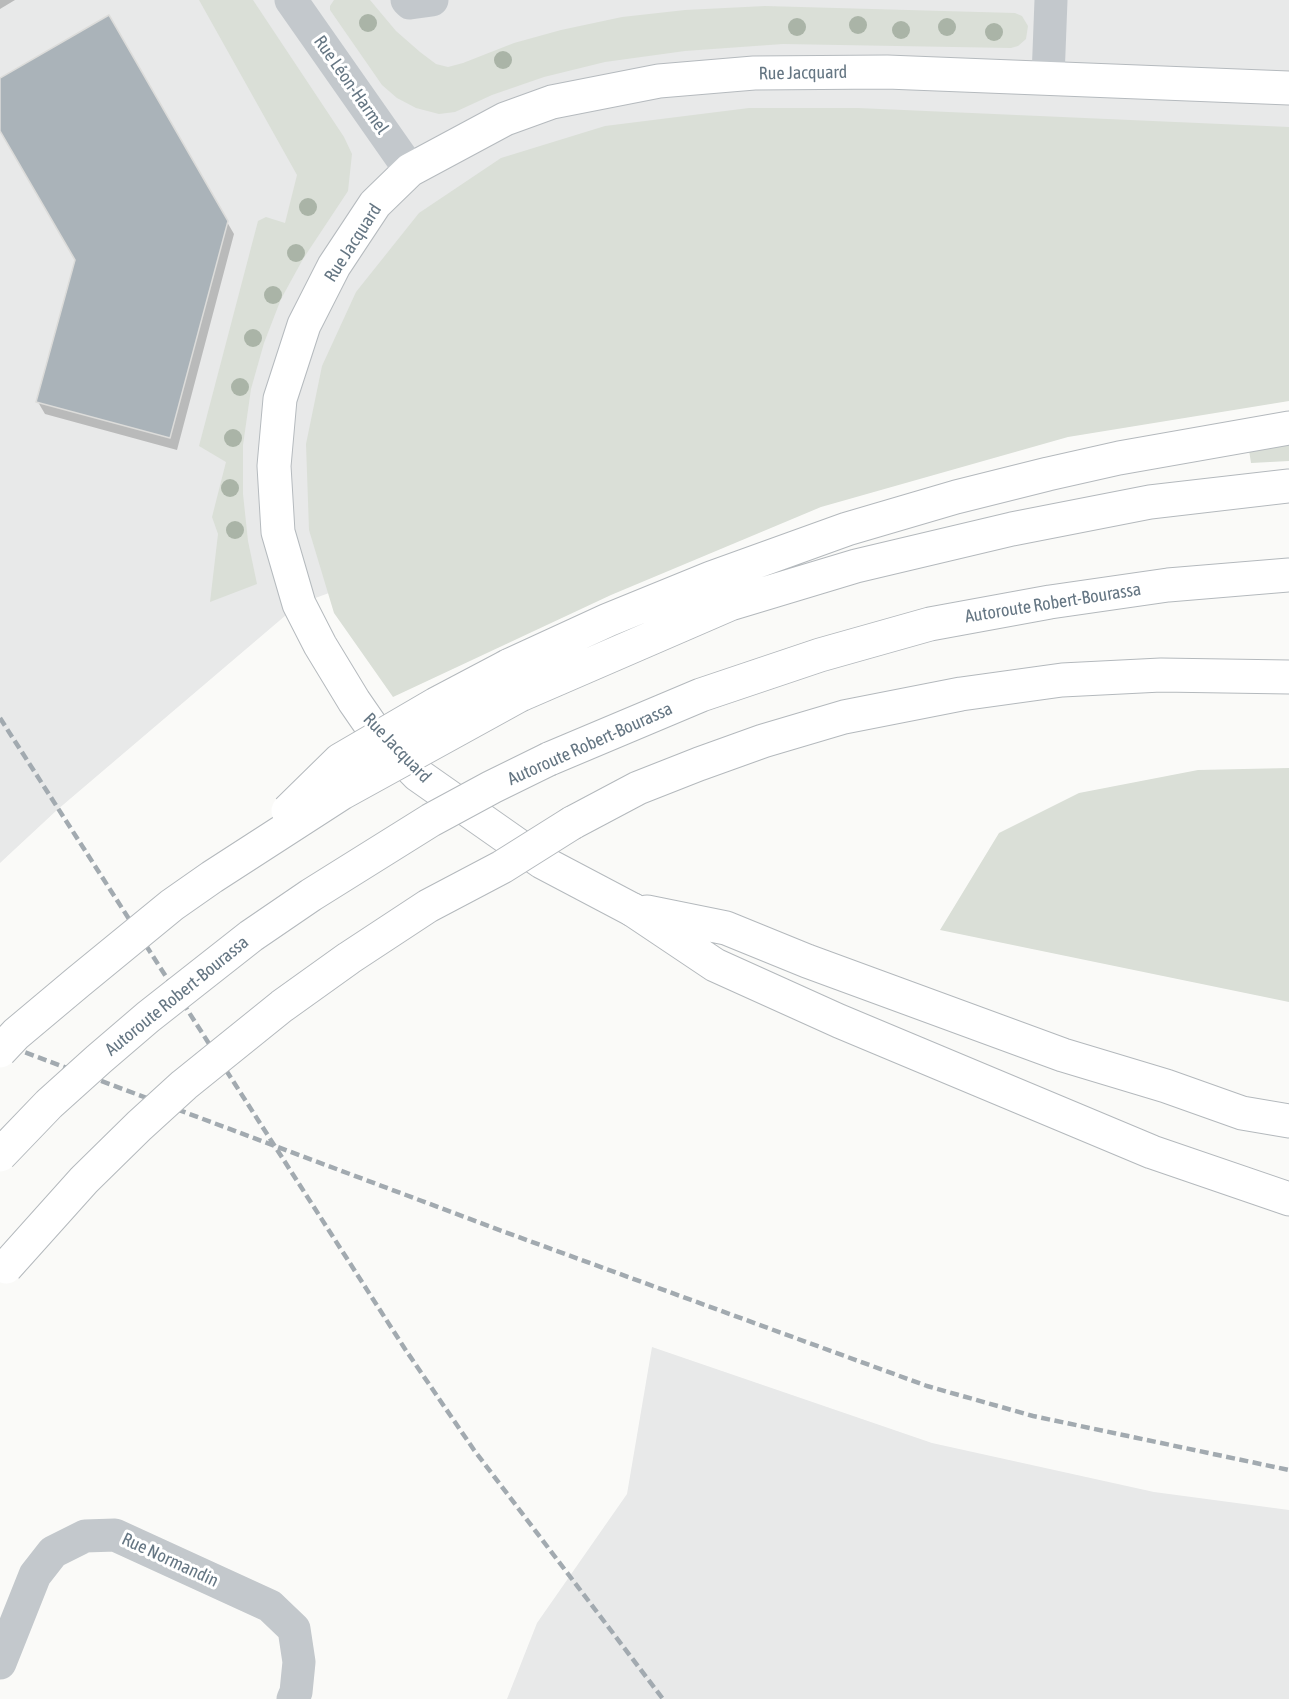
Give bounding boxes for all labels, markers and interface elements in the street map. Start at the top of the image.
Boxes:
street label: Rue Léon-Harmel [309,32,393,138]
street label: Rue Jacquard [759,61,847,85]
street label: Rue Jacquard [320,200,386,286]
street label: Autoroute Robert-Bourassa [963,578,1143,628]
street label: Autoroute Robert-Bourassa [504,698,676,790]
street label: Rue Jacquard [358,709,436,787]
street label: Autoroute Robert-Bourassa [101,932,253,1060]
street label: Rue Normandin [118,1528,222,1592]

